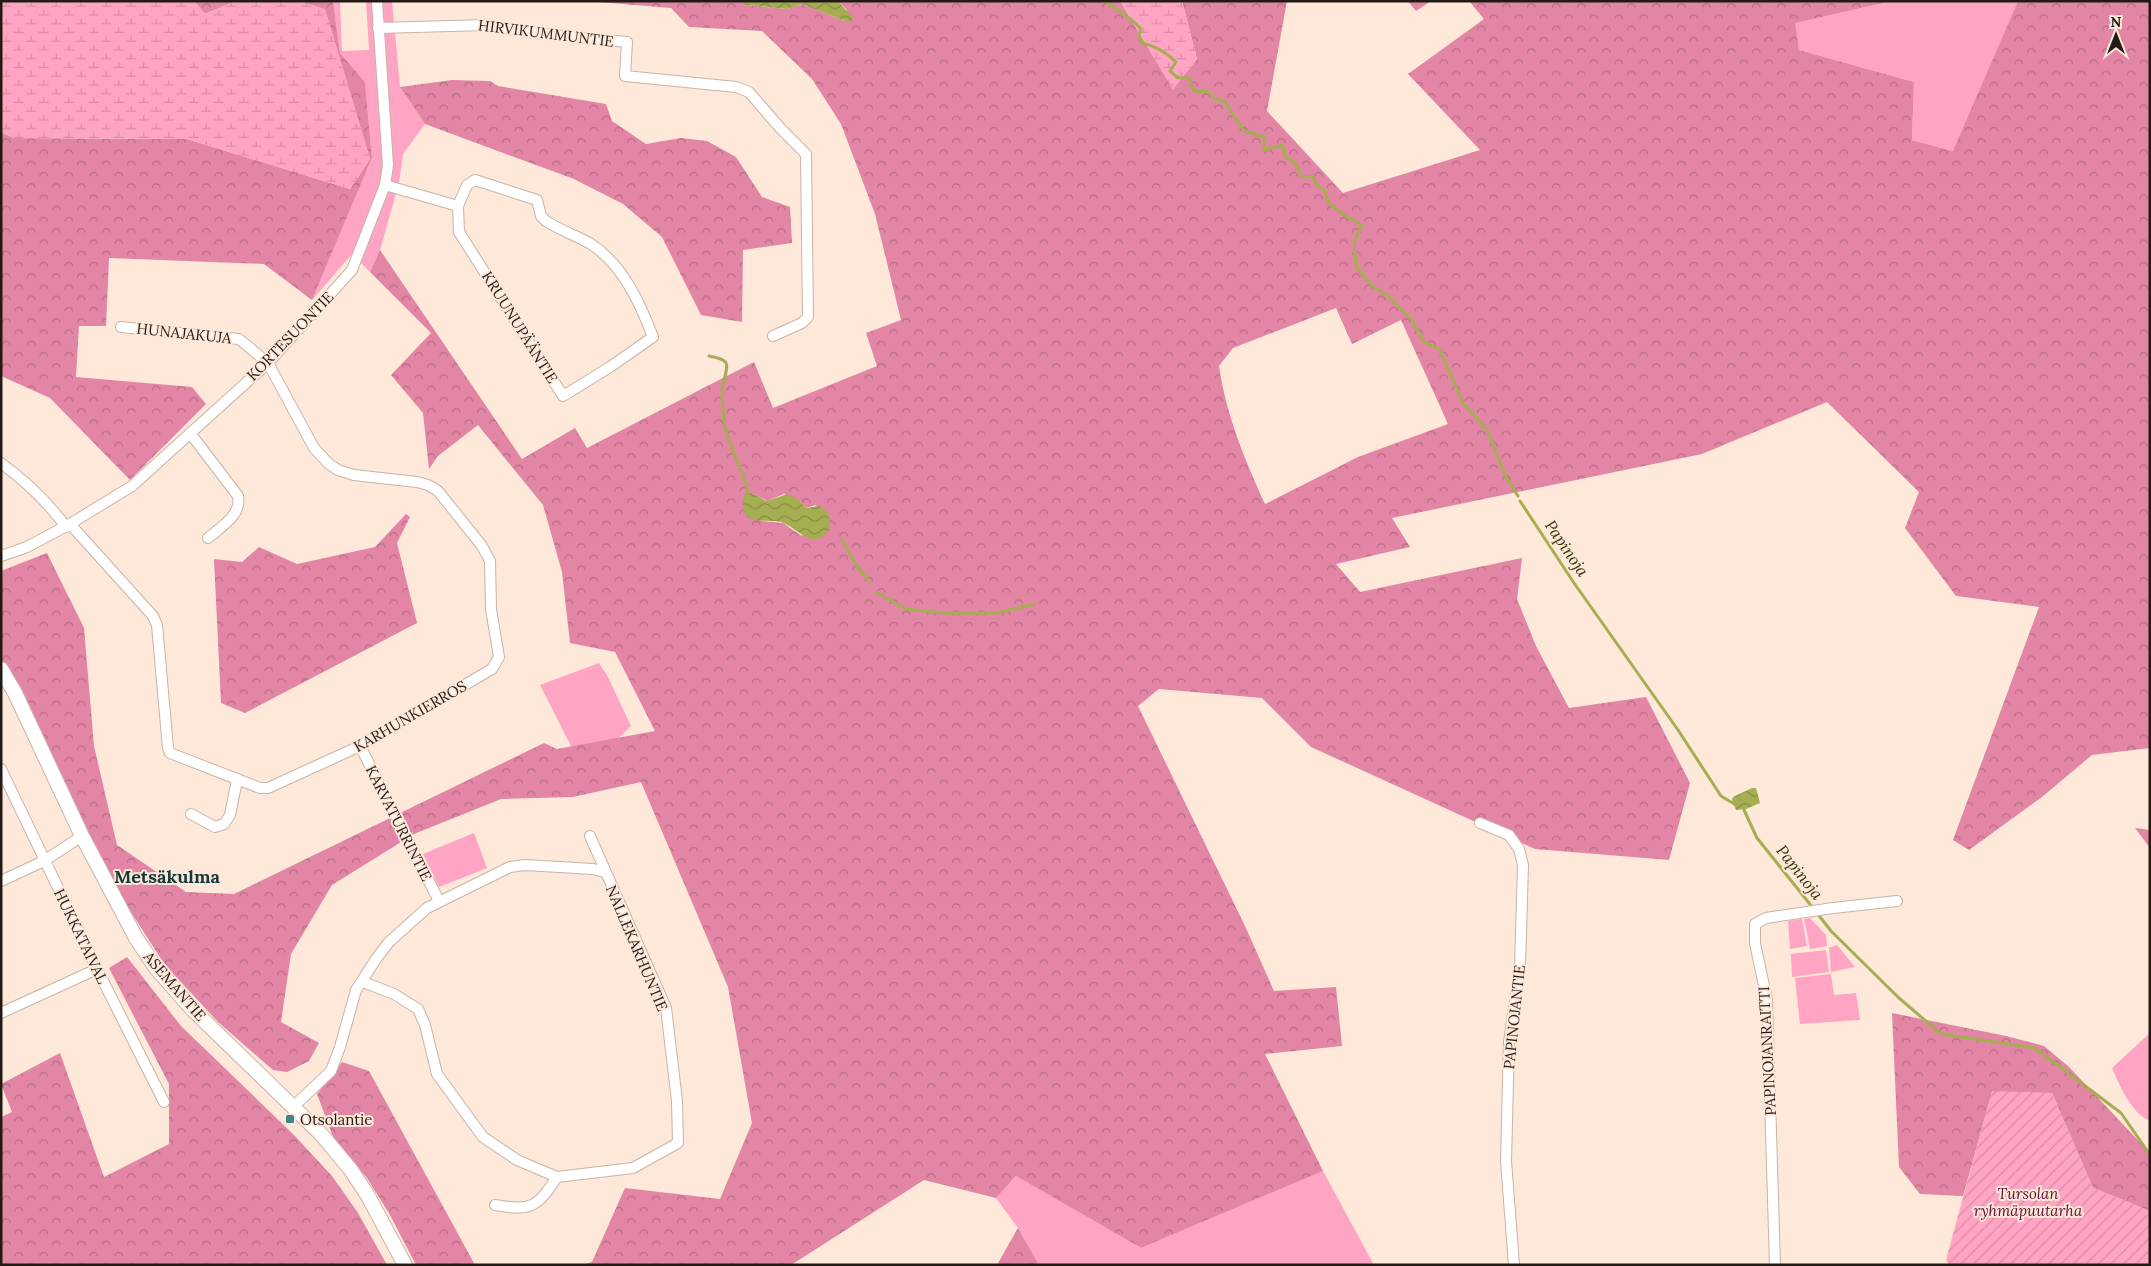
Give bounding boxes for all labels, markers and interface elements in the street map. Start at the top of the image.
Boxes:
north arrow [2091,10,2141,60]
text: N [2111,13,2122,31]
street label: HIRVIKUMMUNTIE [477,15,615,51]
street label: KRUUNUPÄÄNTIE [478,268,562,386]
street label: KORTESUONTIE [243,287,337,385]
street label: HUNAJAKUJA [136,319,233,347]
water label: Papinoja [1541,516,1593,580]
street label: KARHUNKIERROS [350,676,470,756]
street label: KARVATURRINTIE [362,762,436,884]
water label: Papinoja [1772,841,1828,904]
district label: Metsäkulma [114,865,220,888]
street label: NALLEKARHUNTIE [602,882,672,1014]
street label: HUKKATAIVAL [50,885,112,987]
street label: ASEMANTIE [139,947,210,1025]
street label: PAPINOJANTIE [1499,964,1529,1070]
street label: PAPINOJANRAITTI [1754,986,1780,1116]
place label: Otsolantie [300,1110,372,1129]
marker: Otsolantie [284,1113,296,1125]
park label: Tursolan ryhmäpuutarha [1974,1184,2083,1220]

